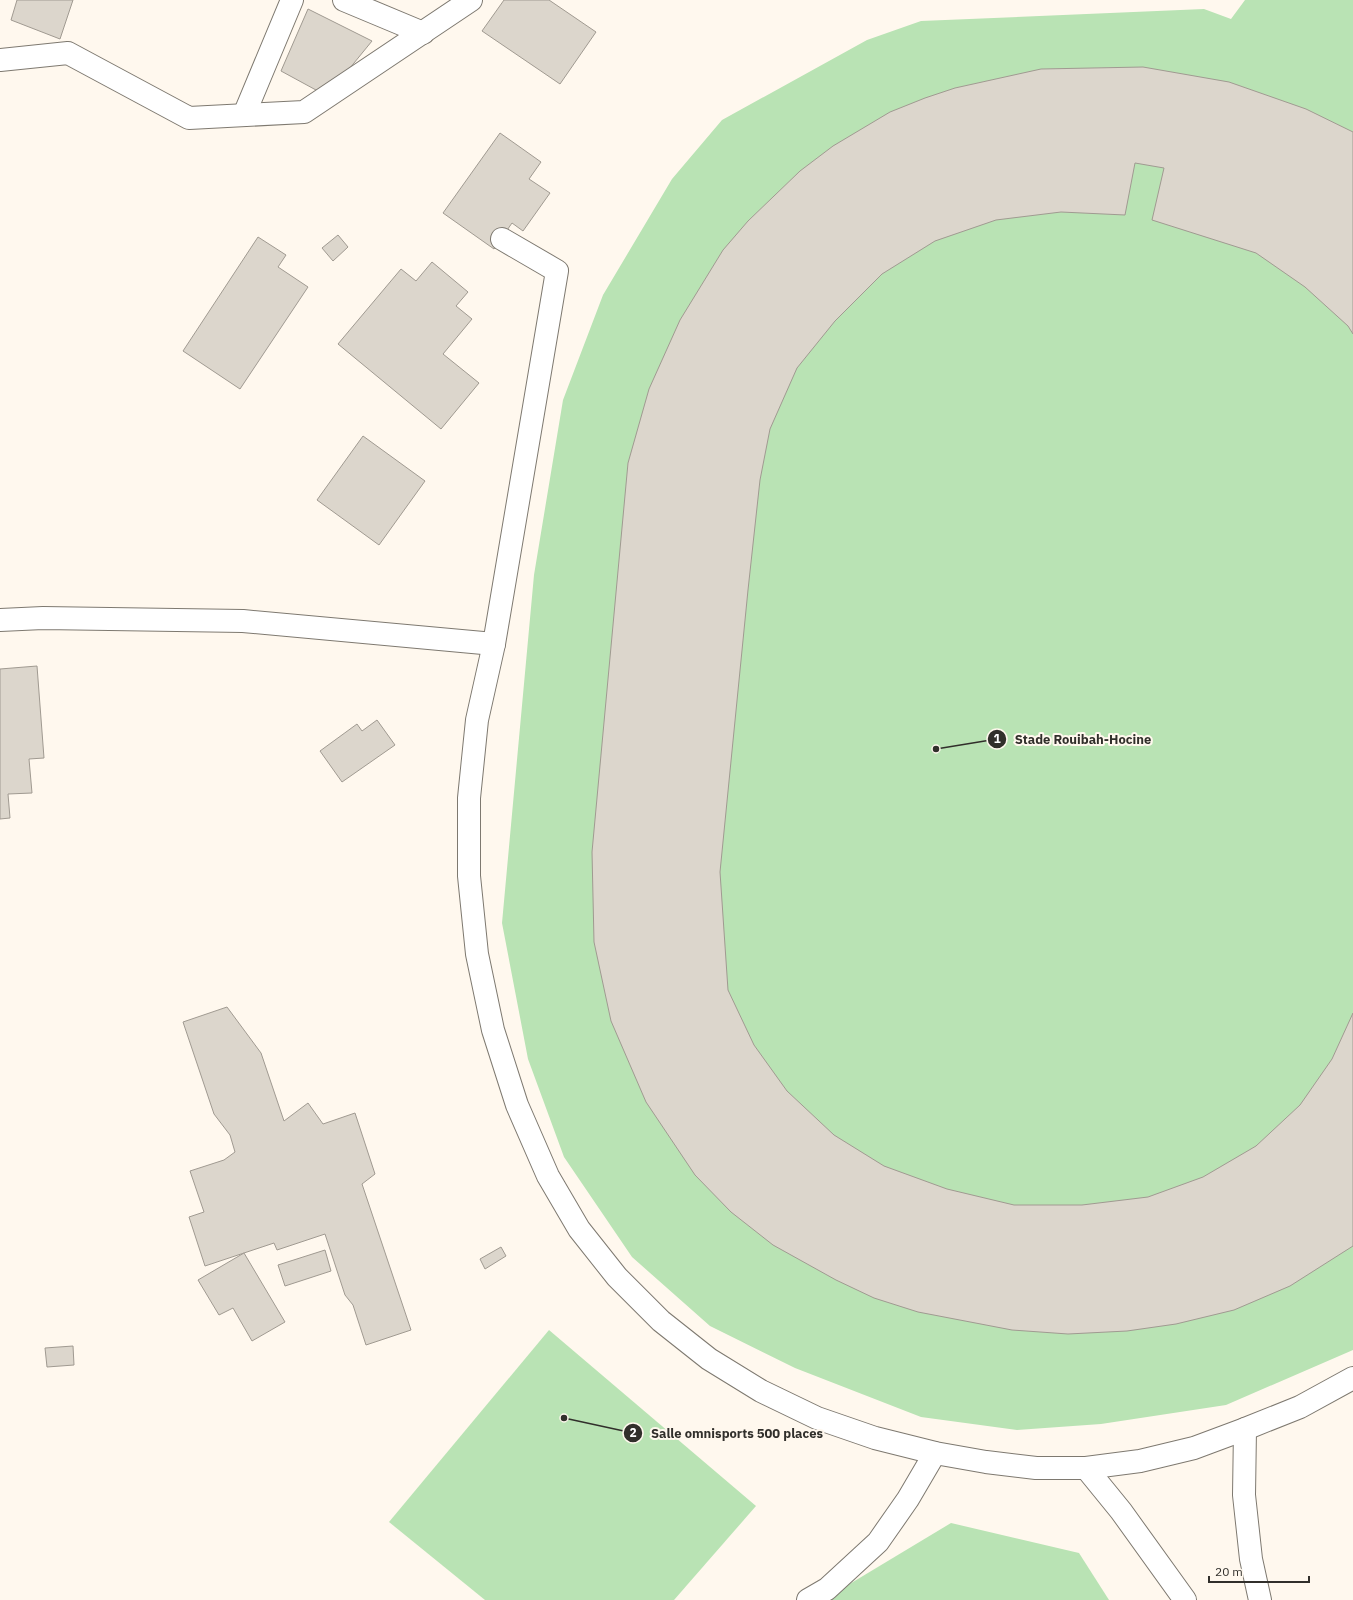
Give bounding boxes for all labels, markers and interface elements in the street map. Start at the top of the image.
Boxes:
callout: Stade Rouibah-Hocine [987,727,1159,752]
text: 1 [993,731,1001,746]
text: Stade Rouibah-Hocine [1015,731,1151,748]
callout: Salle omnisports 500 places [623,1421,831,1446]
text: 2 [629,1425,637,1440]
text: Salle omnisports 500 places [651,1425,823,1442]
scale bar [1209,1558,1309,1584]
text: 20 m [1215,1564,1243,1579]

